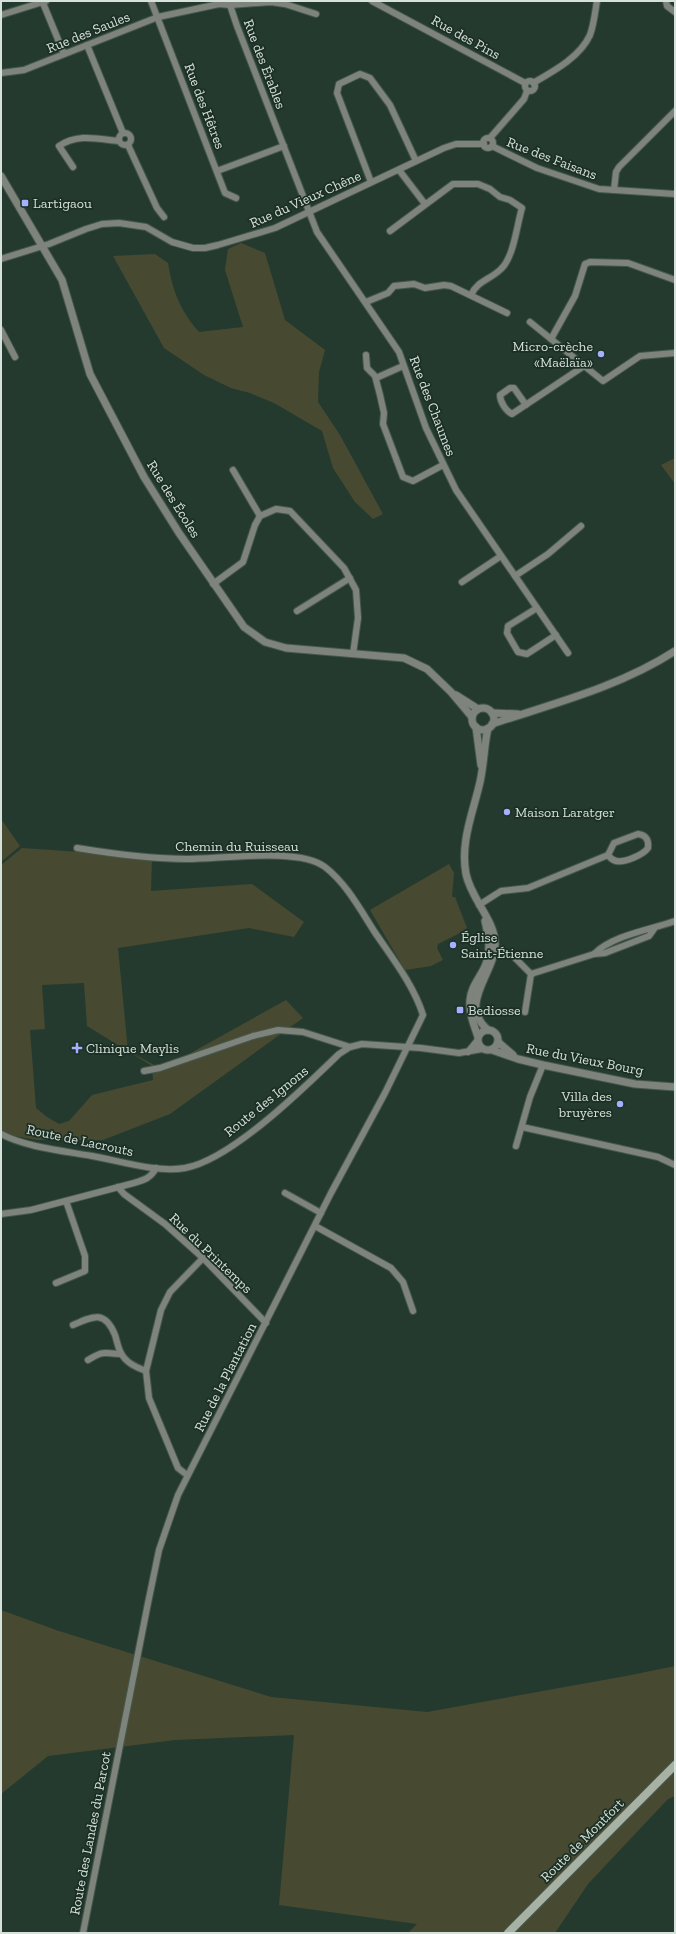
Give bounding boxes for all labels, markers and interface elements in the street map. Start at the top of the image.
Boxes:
street label: Rue des Saules [44,8,132,57]
street label: Rue des Pins [428,12,503,63]
street label: Rue des Érables [240,17,289,111]
street label: Rue des Hêtres [180,61,229,151]
street label: Rue des Faisans [504,133,599,183]
street label: Rue du Vieux Chêne [247,167,364,232]
place label: Lartigaou [33,195,92,212]
marker: Lartigaou [20,198,30,208]
place label: Micro-crèche «Maëlaïa» [513,338,593,371]
marker: Micro-crèche «Maëlaïa» [596,349,606,359]
street label: Rue des Chaumes [406,354,459,459]
street label: Rue des Écoles [143,457,204,541]
place label: Maison Laratger [515,804,615,821]
marker: Maison Laratger [502,807,512,817]
street label: Chemin du Ruisseau [175,838,299,855]
place label: Église Saint-Étienne [461,929,544,962]
marker: Église Saint-Étienne [448,940,458,950]
place label: Bediosse [468,1002,521,1019]
marker: Bediosse [455,1005,465,1015]
place label: Clinique Maylis [86,1040,179,1057]
street label: Rue du Vieux Bourg [525,1040,645,1079]
marker: Clinique Maylis [71,1042,83,1054]
street label: Route des Ignons [221,1062,312,1140]
place label: Villa des bruyères [558,1088,612,1121]
marker: Villa des bruyères [615,1099,625,1109]
street label: Route de Lacrouts [25,1121,135,1160]
street label: Rue du Printemps [166,1210,256,1297]
street label: Rue de la Plantation [191,1320,260,1435]
street label: Route des Landes du Parcot [66,1749,115,1916]
street label: Route de Montfort [537,1795,628,1886]

